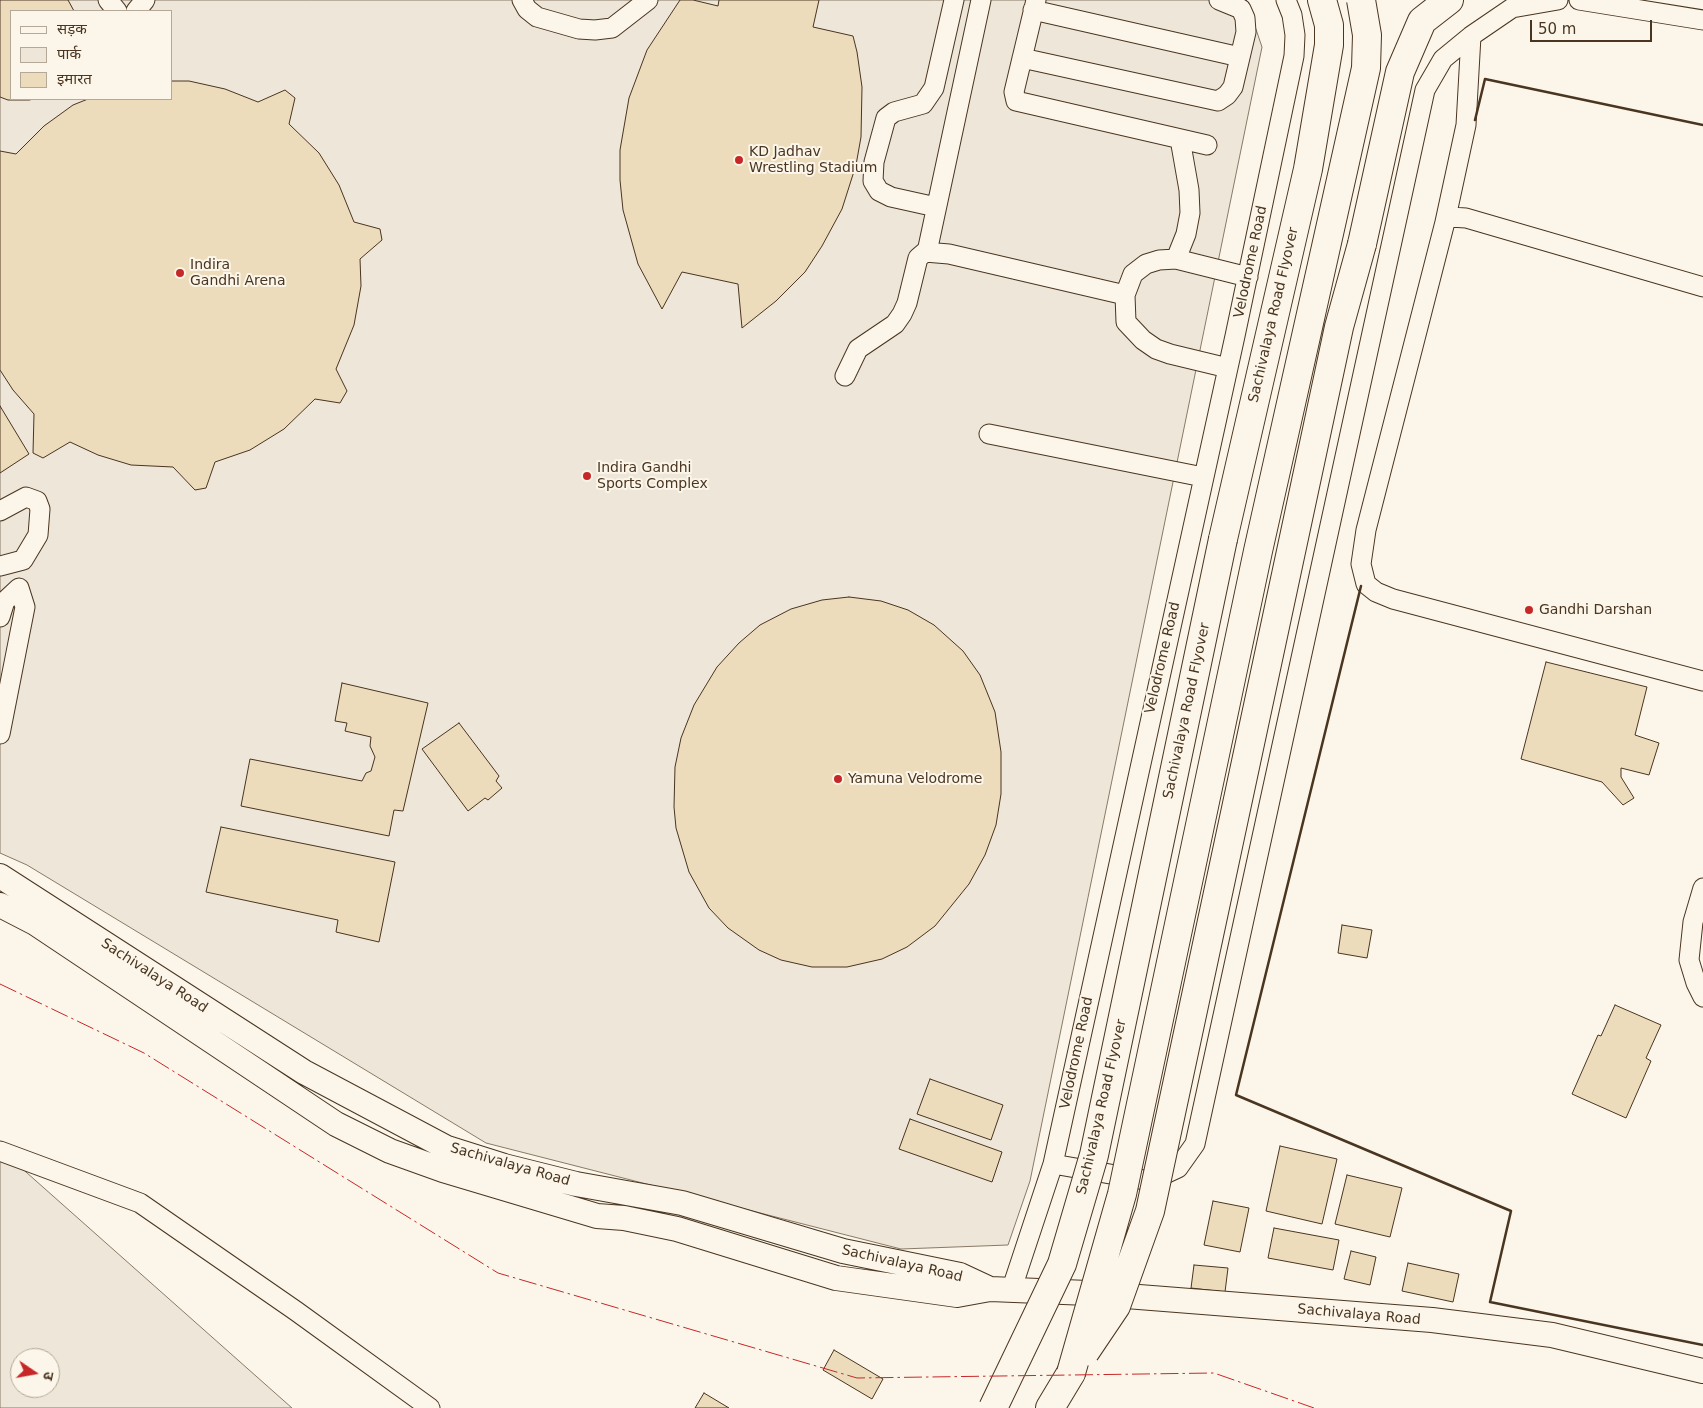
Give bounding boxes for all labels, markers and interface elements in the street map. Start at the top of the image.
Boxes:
legend [10,10,172,100]
scale bar [1533,10,1656,42]
text: सड़क [57,20,87,38]
text: 50 m [1538,20,1576,38]
text: पार्क [57,45,81,63]
text: इमारत [57,70,92,88]
place label: KD Jadhav Wrestling Stadium [749,144,877,176]
marker: KD Jadhav Wrestling Stadium [733,154,745,166]
street label: Velodrome Road [1231,204,1271,320]
street label: Sachivalaya Road Flyover [1246,226,1302,404]
place label: Indira Gandhi Arena [190,257,285,290]
marker: Indira Gandhi Arena [174,267,186,279]
place label: Indira Gandhi Sports Complex [597,460,708,492]
marker: Indira Gandhi Sports Complex [581,470,593,482]
street label: Velodrome Road [1142,600,1184,716]
place label: Gandhi Darshan [1539,602,1652,618]
marker: Gandhi Darshan [1523,604,1535,616]
street label: Sachivalaya Road Flyover [1160,621,1214,801]
place label: Yamuna Velodrome [848,771,982,787]
marker: Yamuna Velodrome [832,773,844,785]
street label: Sachivalaya Road [98,935,210,1017]
street label: Velodrome Road [1057,995,1097,1111]
street label: Sachivalaya Road Flyover [1074,1018,1130,1196]
street label: Sachivalaya Road [448,1140,572,1190]
street label: Sachivalaya Road [840,1242,964,1286]
street label: Sachivalaya Road [1297,1301,1421,1329]
north arrow [10,1348,60,1398]
text: उ [40,1370,57,1382]

